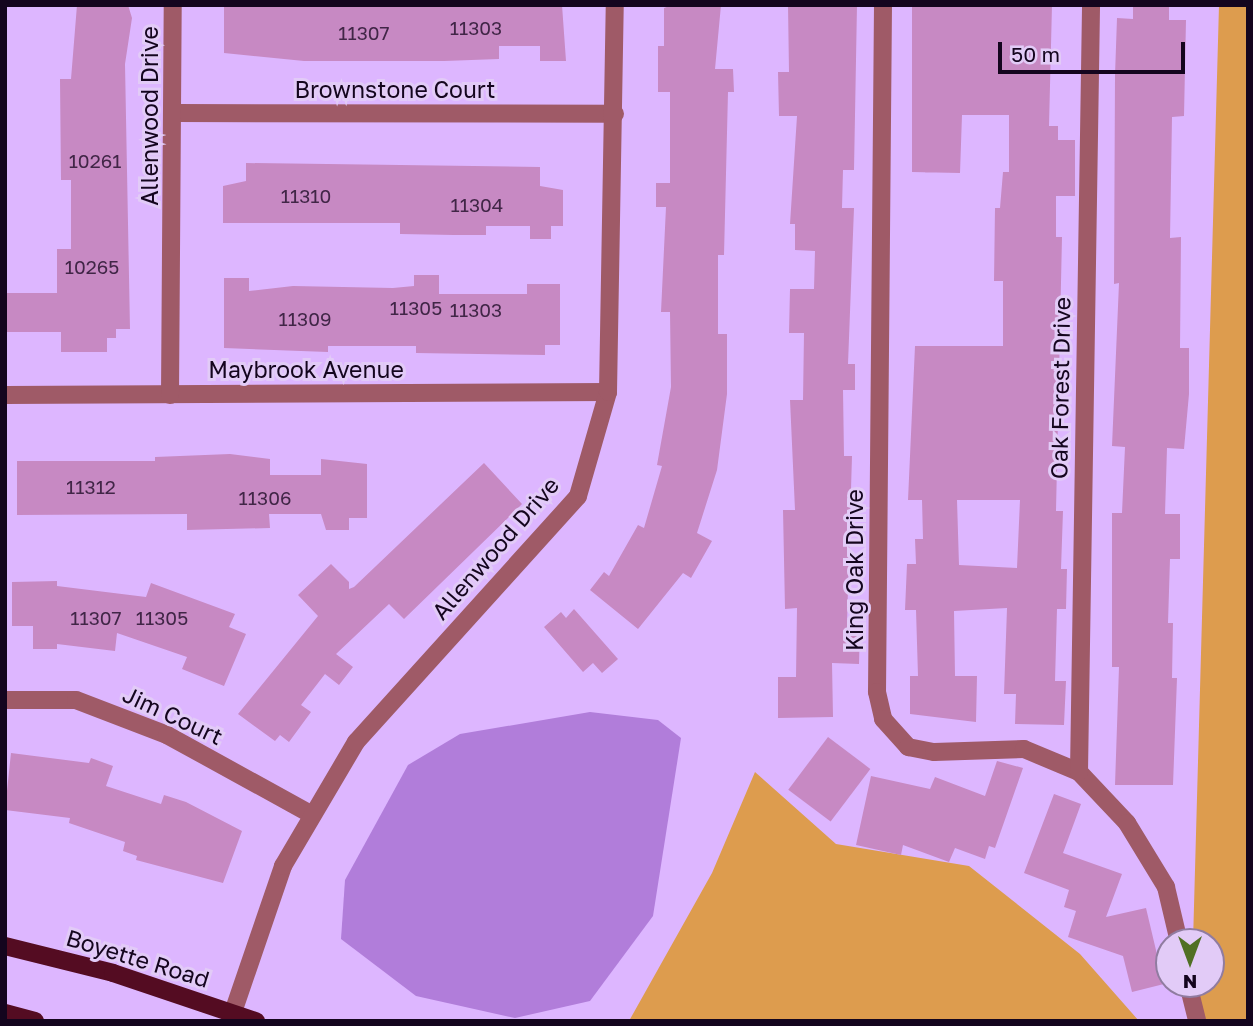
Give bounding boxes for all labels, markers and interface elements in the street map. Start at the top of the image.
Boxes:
house number: 11303 [450,17,502,39]
house number: 11307 [338,22,390,44]
street label: Allenwood Drive [135,26,163,206]
scale bar [1001,28,1188,72]
text: 50 m [1011,41,1060,67]
street label: Brownstone Court [295,75,495,103]
house number: 10261 [69,150,121,172]
house number: 11310 [281,185,331,207]
house number: 11304 [451,194,503,216]
house number: 10265 [65,256,119,278]
house number: 11305 [390,297,442,319]
street label: Oak Forest Drive [1045,297,1075,479]
house number: 11303 [450,299,502,321]
house number: 11309 [279,308,331,330]
street label: Maybrook Avenue [208,355,404,383]
street label: Allenwood Drive [426,471,564,625]
house number: 11312 [66,476,116,498]
house number: 11306 [239,487,291,509]
street label: King Oak Drive [840,489,868,651]
house number: 11307 [70,607,122,629]
house number: 11305 [136,607,188,629]
street label: Jim Court [119,680,227,750]
street label: Boyette Road [63,923,213,993]
north arrow [1155,928,1225,998]
text: N [1183,971,1197,994]

